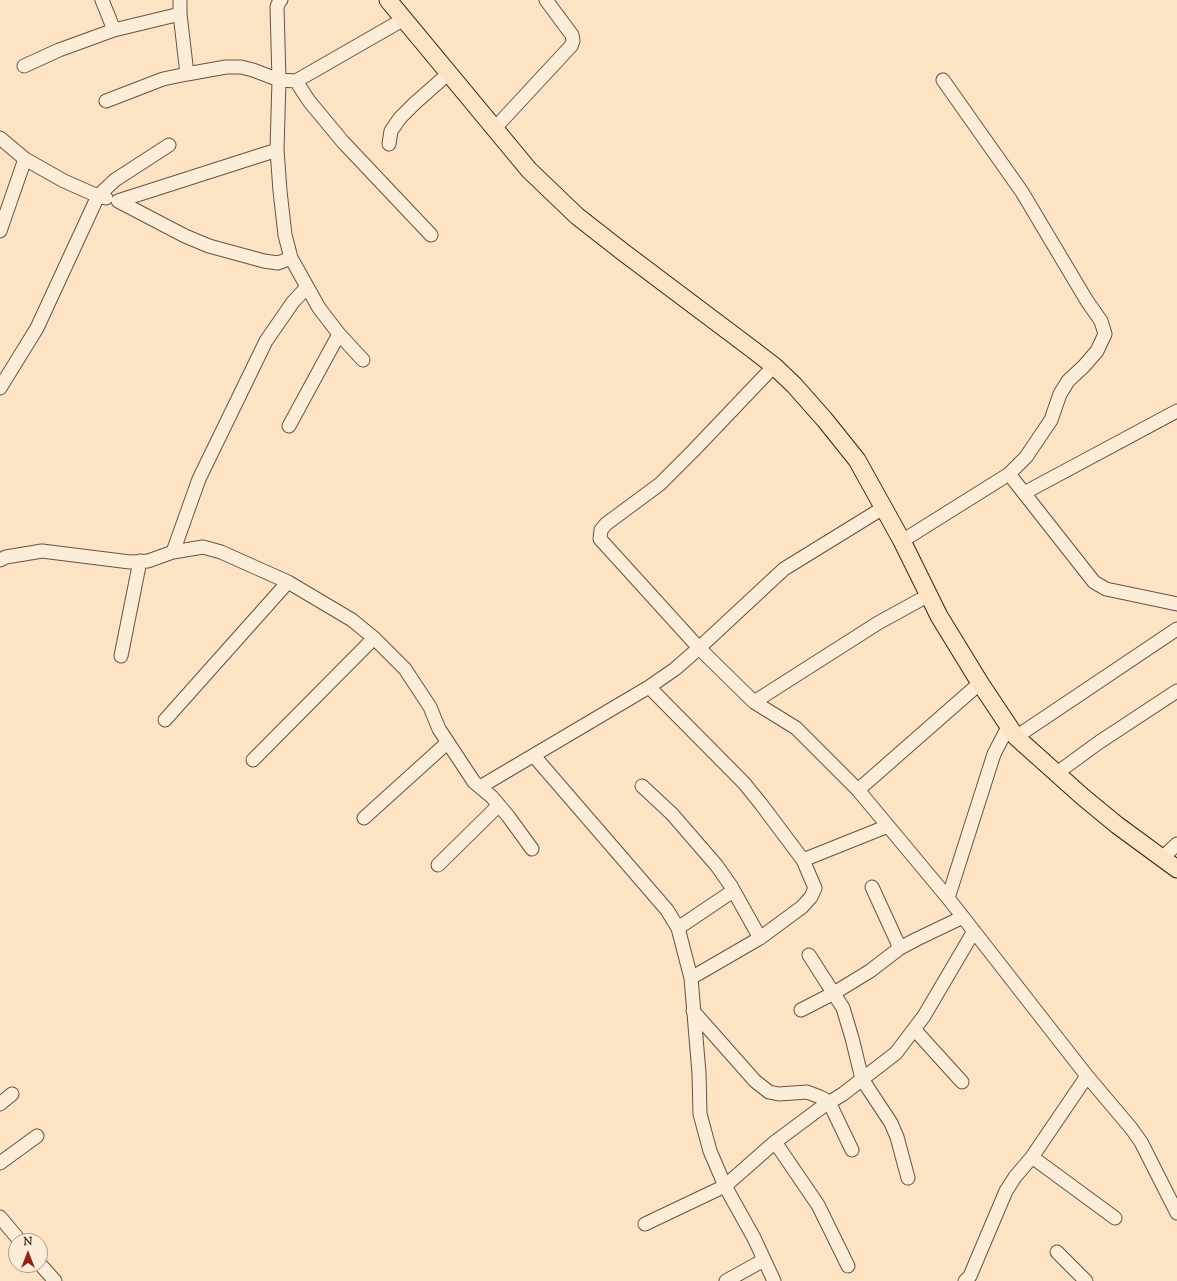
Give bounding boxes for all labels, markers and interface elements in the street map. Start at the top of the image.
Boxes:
north arrow [8,1233,48,1273]
text: N [24,1234,32,1250]

